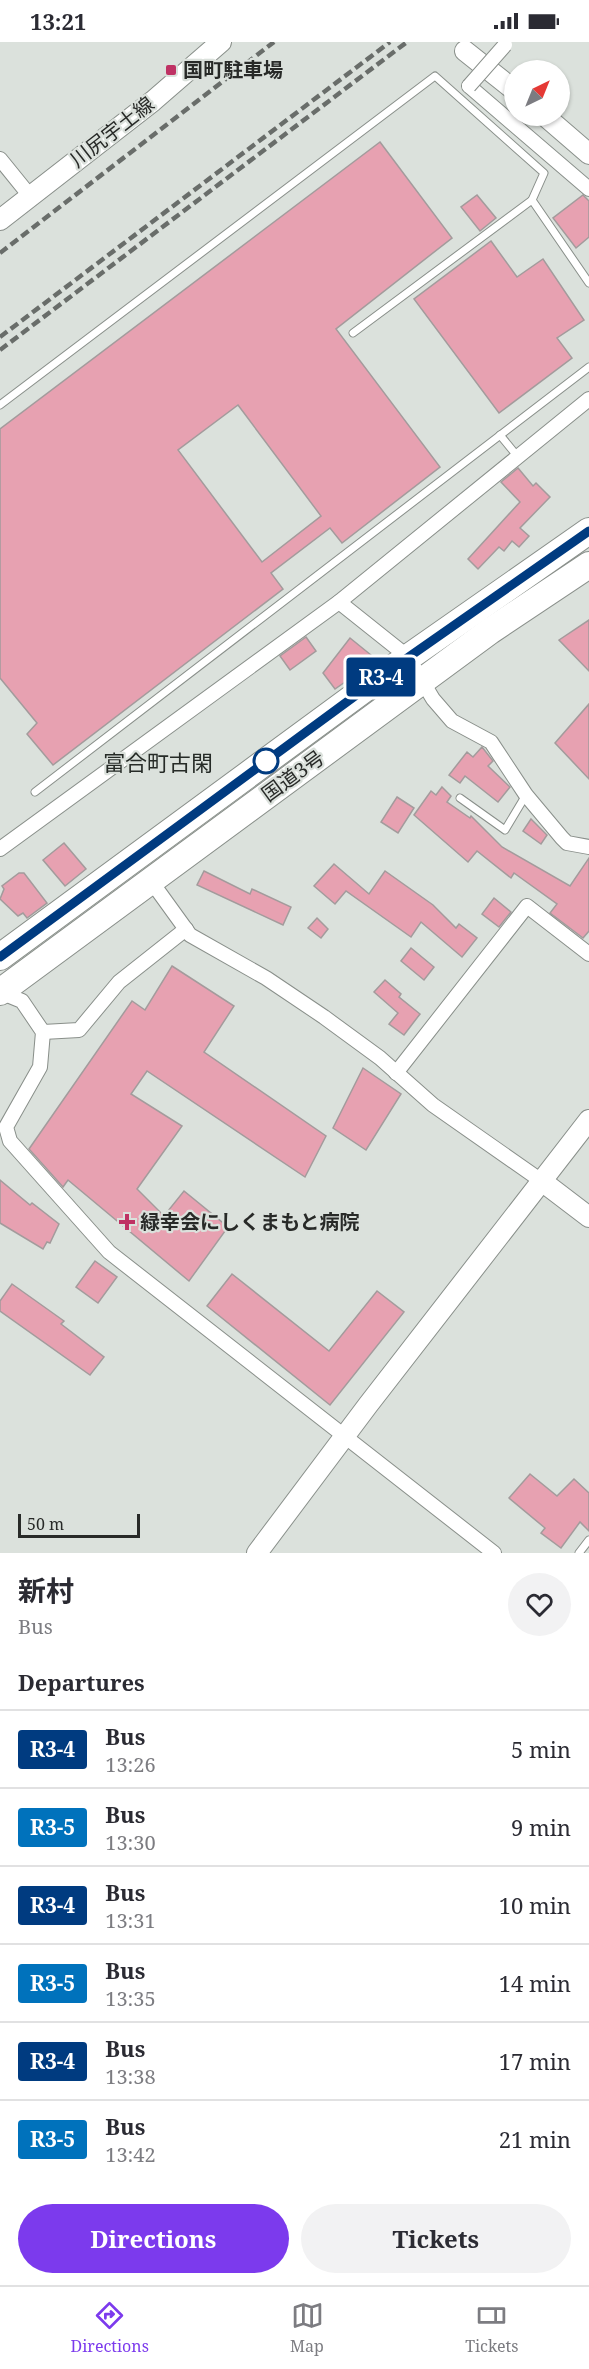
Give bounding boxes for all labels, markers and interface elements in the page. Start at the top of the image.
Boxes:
text: 13:21 [30,6,86,36]
place label: 国町駐車場 [183,56,283,83]
north arrow [504,60,570,126]
map controls [504,60,570,126]
marker: 国町駐車場 [164,63,178,77]
street label: 川尻宇土線 [64,90,159,173]
line badge: R3-4 [339,658,423,696]
text: R3-4 [358,663,404,691]
street label: 国道3号 [256,744,329,807]
district label: 富合町古閑 [103,747,213,777]
unlabelled marker [253,748,279,774]
place label: 緑幸会にしくまもと病院 [140,1208,360,1235]
marker: 緑幸会にしくまもと病院 [118,1213,136,1231]
scale bar [18,1511,140,1538]
text: 50 m [27,1513,64,1535]
text: 新村 [18,1571,74,1609]
button: heart [508,1573,571,1636]
text: Bus [18,1613,53,1640]
text: Departures [18,1667,145,1697]
text: Bus [105,1721,145,1751]
text: 5 min [511,1734,571,1764]
text: R3-4 [30,1735,75,1763]
text: 13:26 [105,1751,156,1778]
text: Bus [105,1799,145,1829]
text: 9 min [511,1812,571,1842]
text: R3-5 [30,1813,75,1841]
text: 13:30 [105,1829,156,1856]
text: Bus [105,1877,145,1907]
text: 10 min [499,1890,571,1920]
text: R3-4 [30,1891,75,1919]
text: 13:31 [105,1907,156,1934]
text: Bus [105,1955,145,1985]
text: 14 min [499,1968,571,1998]
text: R3-5 [30,1969,75,1997]
text: 13:35 [105,1985,156,2012]
text: Bus [105,2033,145,2063]
text: 17 min [499,2046,571,2076]
text: R3-4 [30,2047,75,2075]
text: 13:38 [105,2063,156,2090]
text: Bus [105,2111,145,2141]
text: 21 min [499,2124,571,2154]
text: R3-5 [30,2125,75,2153]
text: 13:42 [105,2141,156,2168]
button: Directions [18,2204,289,2273]
button: Tickets [301,2204,571,2273]
tab: Directions [71,2299,149,2357]
tab: Map [290,2299,324,2357]
tab: Tickets [465,2299,518,2357]

